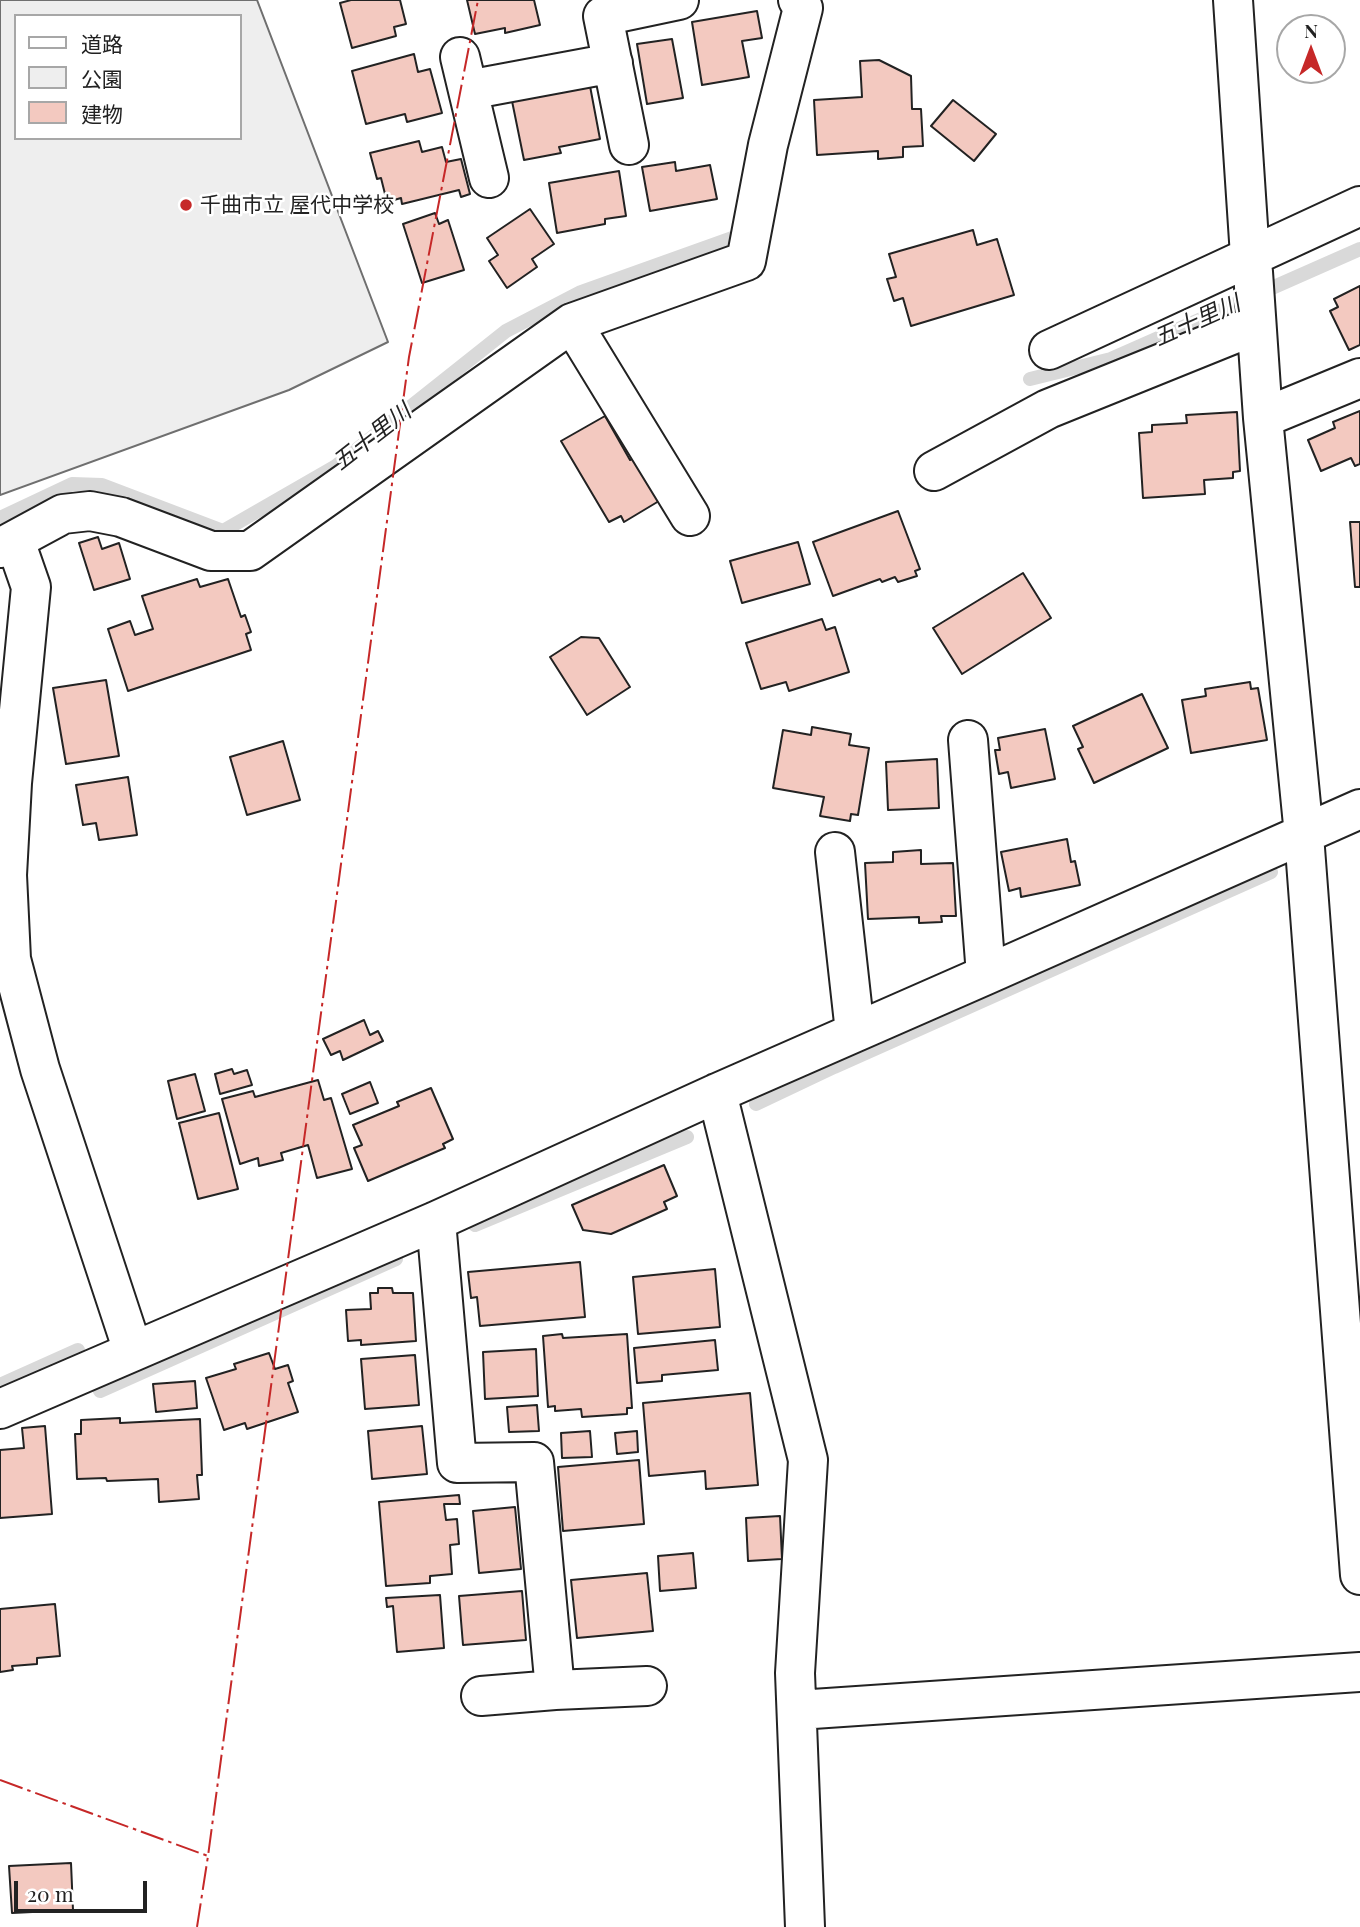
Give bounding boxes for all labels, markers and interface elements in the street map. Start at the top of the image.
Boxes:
legend [14,14,242,140]
north arrow [1276,14,1346,84]
text: N [1304,17,1318,43]
text: 道路 [81,29,123,57]
text: 公園 [81,64,123,92]
text: 建物 [81,99,123,127]
place label: 千曲市立 屋代中学校 [200,192,394,218]
marker: 千曲市立 屋代中学校 [178,197,194,213]
water label: 五十里川 [1149,290,1245,352]
water label: 五十里川 [327,398,417,476]
scale bar [18,1868,150,1912]
text: 20 m [27,1879,74,1907]

